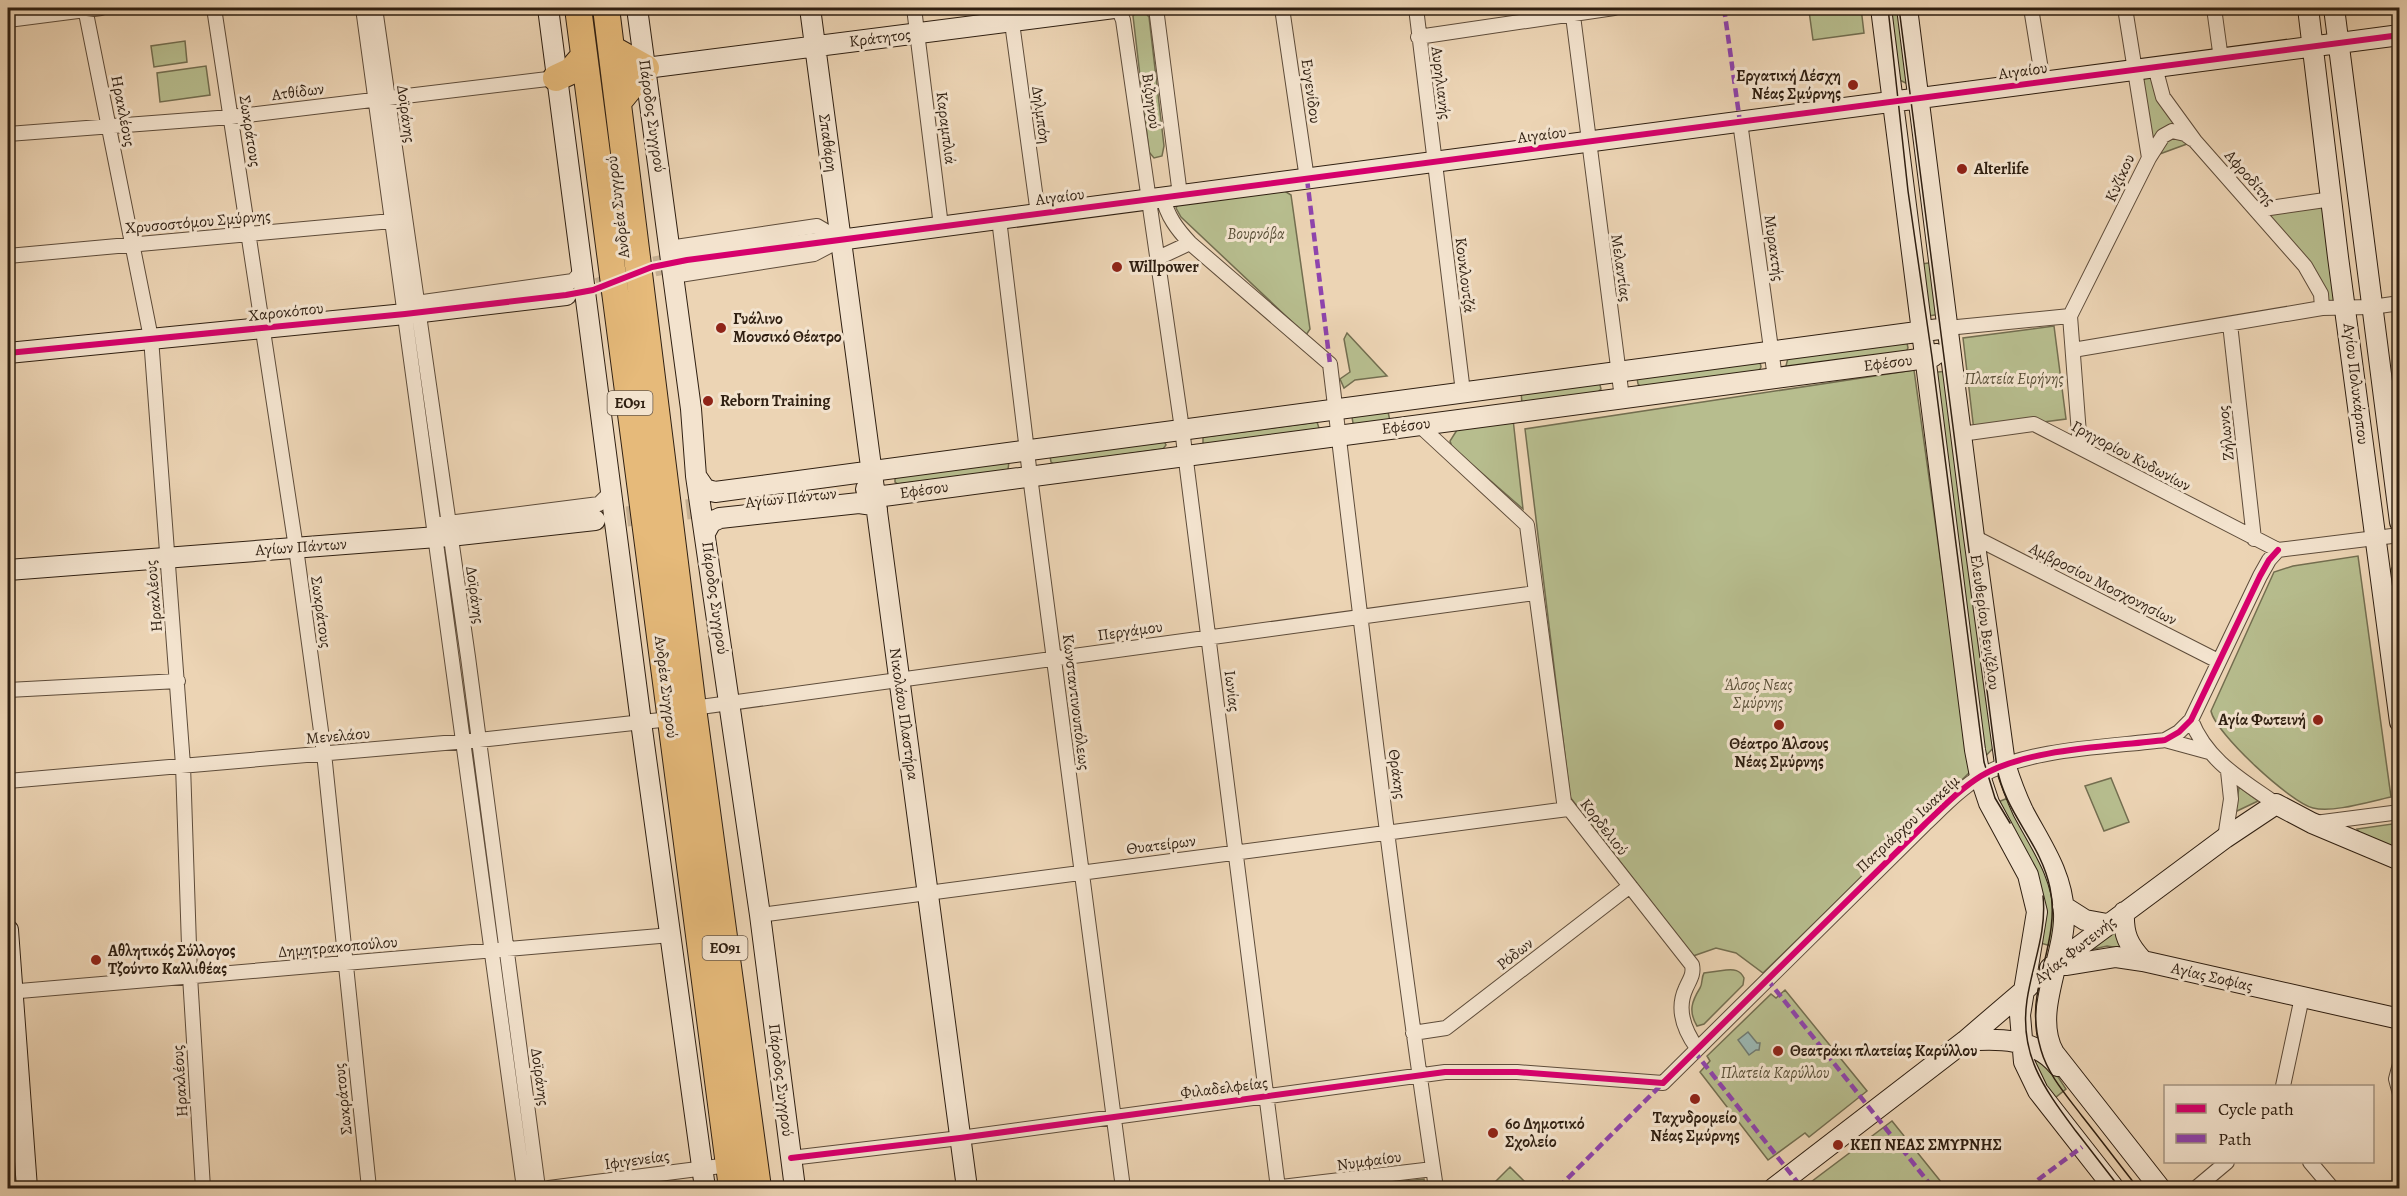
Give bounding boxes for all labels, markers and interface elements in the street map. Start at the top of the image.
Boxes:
street label: Κράτητος [848,23,912,53]
street label: Αυρηλιανής [1425,44,1456,121]
street label: Ευγενίδου [1296,57,1326,125]
street label: Αιγαίου [1996,57,2049,85]
street label: Πάροδος Συγγρού [633,58,671,174]
place label: Εργατική Λέσχη Νέας Σμύρνης [1736,65,1841,105]
street label: Βιζυηνού [1136,72,1166,130]
street label: Ηρακλέους [105,74,141,149]
street label: Ατθίδων [270,78,326,106]
marker: Εργατική Λέσχη Νέας Σμύρνης [1846,78,1860,92]
street label: Δοϊράνης [391,84,421,144]
street label: Δηλμπόη [1026,85,1056,145]
street label: Καραμπλιά [931,90,961,166]
street label: Σωκράτους [233,94,267,168]
street label: Σπαθάρη [813,113,843,173]
street label: Αιγαίου [1515,121,1568,149]
street label: Αφροδίτης [2219,145,2281,211]
street label: Κυζίκου [2100,151,2140,205]
street label: Ανδρέα Συγγρού [601,155,635,260]
place label: Alterlife [1973,158,2029,180]
marker: Alterlife [1955,162,1969,176]
street label: Αιγαίου [1033,183,1086,211]
street label: Χρυσοστόμου Σμύρνης [124,205,272,239]
street label: Μυρακτής [1758,214,1790,283]
park label: Βουρνόβα [1227,223,1285,245]
street label: Μελαντίας [1605,233,1637,303]
street label: Κουκλουτζά [1449,236,1481,314]
place label: Willpower [1128,256,1199,278]
marker: Willpower [1110,260,1124,274]
street label: Χαροκόπου [247,297,325,327]
place label: Γυάλινο Μουσικό Θέατρο [733,308,842,348]
marker: Γυάλινο Μουσικό Θέατρο [714,321,728,335]
street label: Αγίου Πολυκάρπου [2338,321,2374,446]
street label: Εφέσου [1862,349,1914,377]
park label: Πλατεία Ειρήνης [1964,368,2064,390]
place label: Reborn Training [720,390,831,412]
road number: ΕΟ91 [608,391,652,415]
marker: Reborn Training [701,394,715,408]
street label: Ζήλωνος [2212,404,2240,462]
street label: Εφέσου [1380,412,1432,440]
street label: Γρηγορίου Κυδωνίων [2067,415,2195,497]
street label: Εφέσου [898,476,950,504]
street label: Αγίων Πάντων [743,482,838,514]
street label: Αγίων Πάντων [254,533,348,561]
street label: Αμβροσίου Μοσχονησίων [2025,537,2181,631]
street label: Πάροδος Συγγρού [696,540,734,656]
street label: Ελευθερίου Βενιζέλου [1965,553,2005,691]
street label: Ηρακλέους [140,559,168,633]
street label: Δοϊράνης [460,565,490,625]
street label: Σωκράτους [305,575,337,649]
street label: Περγάμου [1096,616,1164,646]
street label: Κωνσταντινουπόλεως [1057,633,1095,772]
street label: Ανδρέα Συγγρού [649,634,683,739]
street label: Νικολάου Πλαστήρα [884,646,924,782]
street label: Ιωνίας [1219,669,1245,713]
park label: Άλσος Νεας Σμύρνης [1723,674,1793,714]
place label: Αγία Φωτεινή [2217,709,2306,731]
marker: Αγία Φωτεινή [2311,713,2325,727]
marker: Θέατρο Άλσους Νέας Σμύρνης [1772,718,1786,732]
street label: Μενελάου [305,722,371,750]
place label: Θέατρο Άλσους Νέας Σμύρνης [1729,733,1829,773]
street label: Θράκης [1383,748,1411,801]
street label: Πατριάρχου Ιωακείμ [1851,770,1965,878]
street label: Κορδελιού [1575,794,1633,860]
street label: Θυατείρων [1125,830,1197,860]
street label: Αγίας Φωτεινής [2029,911,2121,990]
street label: Δημητρακοπούλου [277,931,399,963]
street label: Ρόδων [1492,932,1538,975]
road number: ΕΟ91 [702,936,748,960]
place label: Αθλητικός Σύλλογος Τζούντο Καλλιθέας [107,940,236,980]
marker: Αθλητικός Σύλλογος Τζούντο Καλλιθέας [89,953,103,967]
street label: Αγίας Σοφίας [2168,957,2255,997]
street label: Πάροδος Συγγρού [763,1022,799,1138]
place label: Θεατράκι πλατείας Καρύλλου [1790,1040,1977,1062]
street label: Ηρακλέους [166,1044,193,1118]
marker: Θεατράκι πλατείας Καρύλλου [1771,1044,1785,1058]
street label: Δοϊράνης [525,1047,555,1107]
street label: Σωκράτους [328,1062,358,1136]
park label: Πλατεία Καρύλλου [1720,1062,1830,1084]
street label: Φιλαδελφείας [1179,1072,1269,1104]
legend [2164,1085,2374,1163]
marker: Ταχυδρομείο Νέας Σμύρνης [1688,1092,1702,1106]
text: Cycle path [2218,1097,2294,1121]
place label: Ταχυδρομείο Νέας Σμύρνης [1650,1107,1740,1147]
place label: 6ο Δημοτικό Σχολείο [1505,1113,1585,1153]
marker: 6ο Δημοτικό Σχολείο [1486,1126,1500,1140]
text: Path [2218,1127,2252,1151]
place label: ΚΕΠ ΝΕΑΣ ΣΜΥΡΝΗΣ [1850,1134,2002,1156]
marker: ΚΕΠ ΝΕΑΣ ΣΜΥΡΝΗΣ [1831,1138,1845,1152]
street label: Ιφιγενείας [603,1145,671,1175]
street label: Νυμφαίου [1335,1146,1403,1176]

